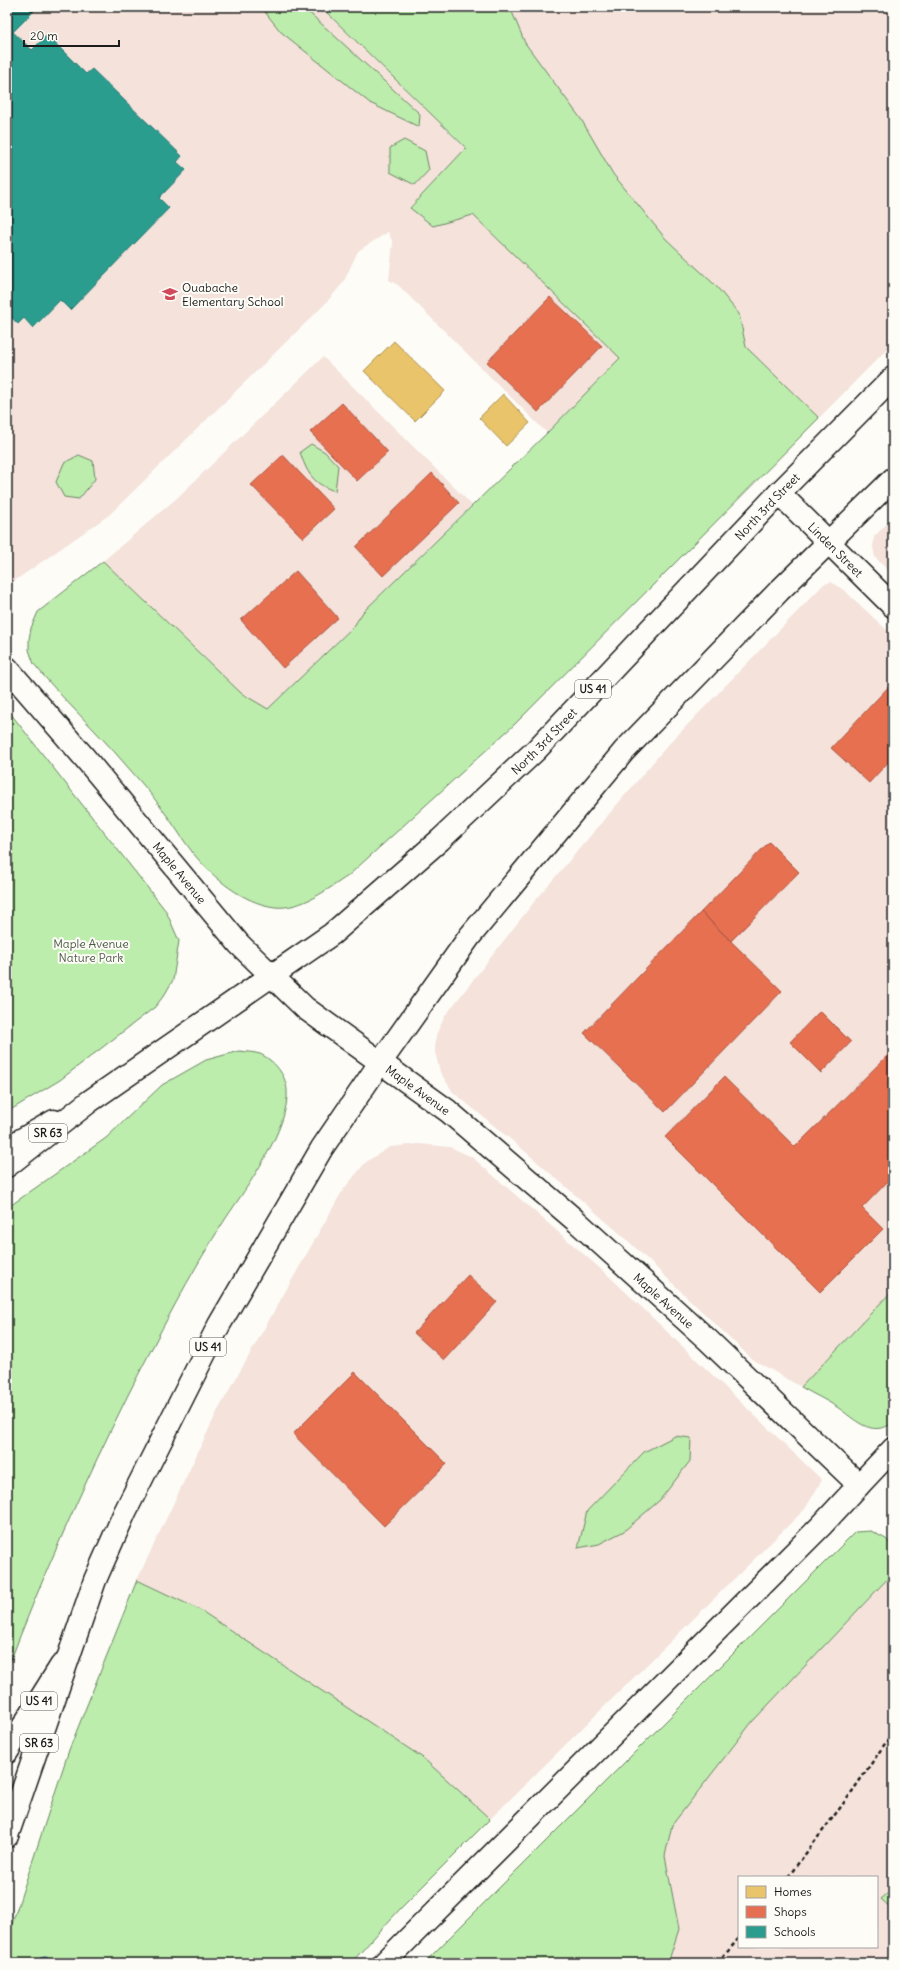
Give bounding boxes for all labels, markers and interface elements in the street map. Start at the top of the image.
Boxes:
scale bar [24,22,119,48]
text: 20 m [30,28,58,43]
place label: Ouabache Elementary School [182,280,283,309]
school or university icon: Ouabache Elementary School [161,285,179,303]
street label: North 3rd Street [731,469,802,543]
street label: Linden Street [805,519,866,580]
road number: US 41 [575,680,611,698]
street label: North 3rd Street [508,705,580,777]
street label: Maple Avenue [150,839,210,907]
park label: Maple Avenue Nature Park [53,936,129,965]
street label: Maple Avenue [383,1061,453,1118]
road number: SR 63 [29,1124,67,1142]
street label: Maple Avenue [631,1269,697,1331]
road number: US 41 [190,1338,226,1356]
road number: US 41 [21,1692,57,1710]
road number: SR 63 [20,1734,58,1752]
legend [738,1876,878,1948]
text: Homes [774,1884,812,1899]
text: Shops [774,1904,807,1919]
text: Schools [774,1924,815,1939]

